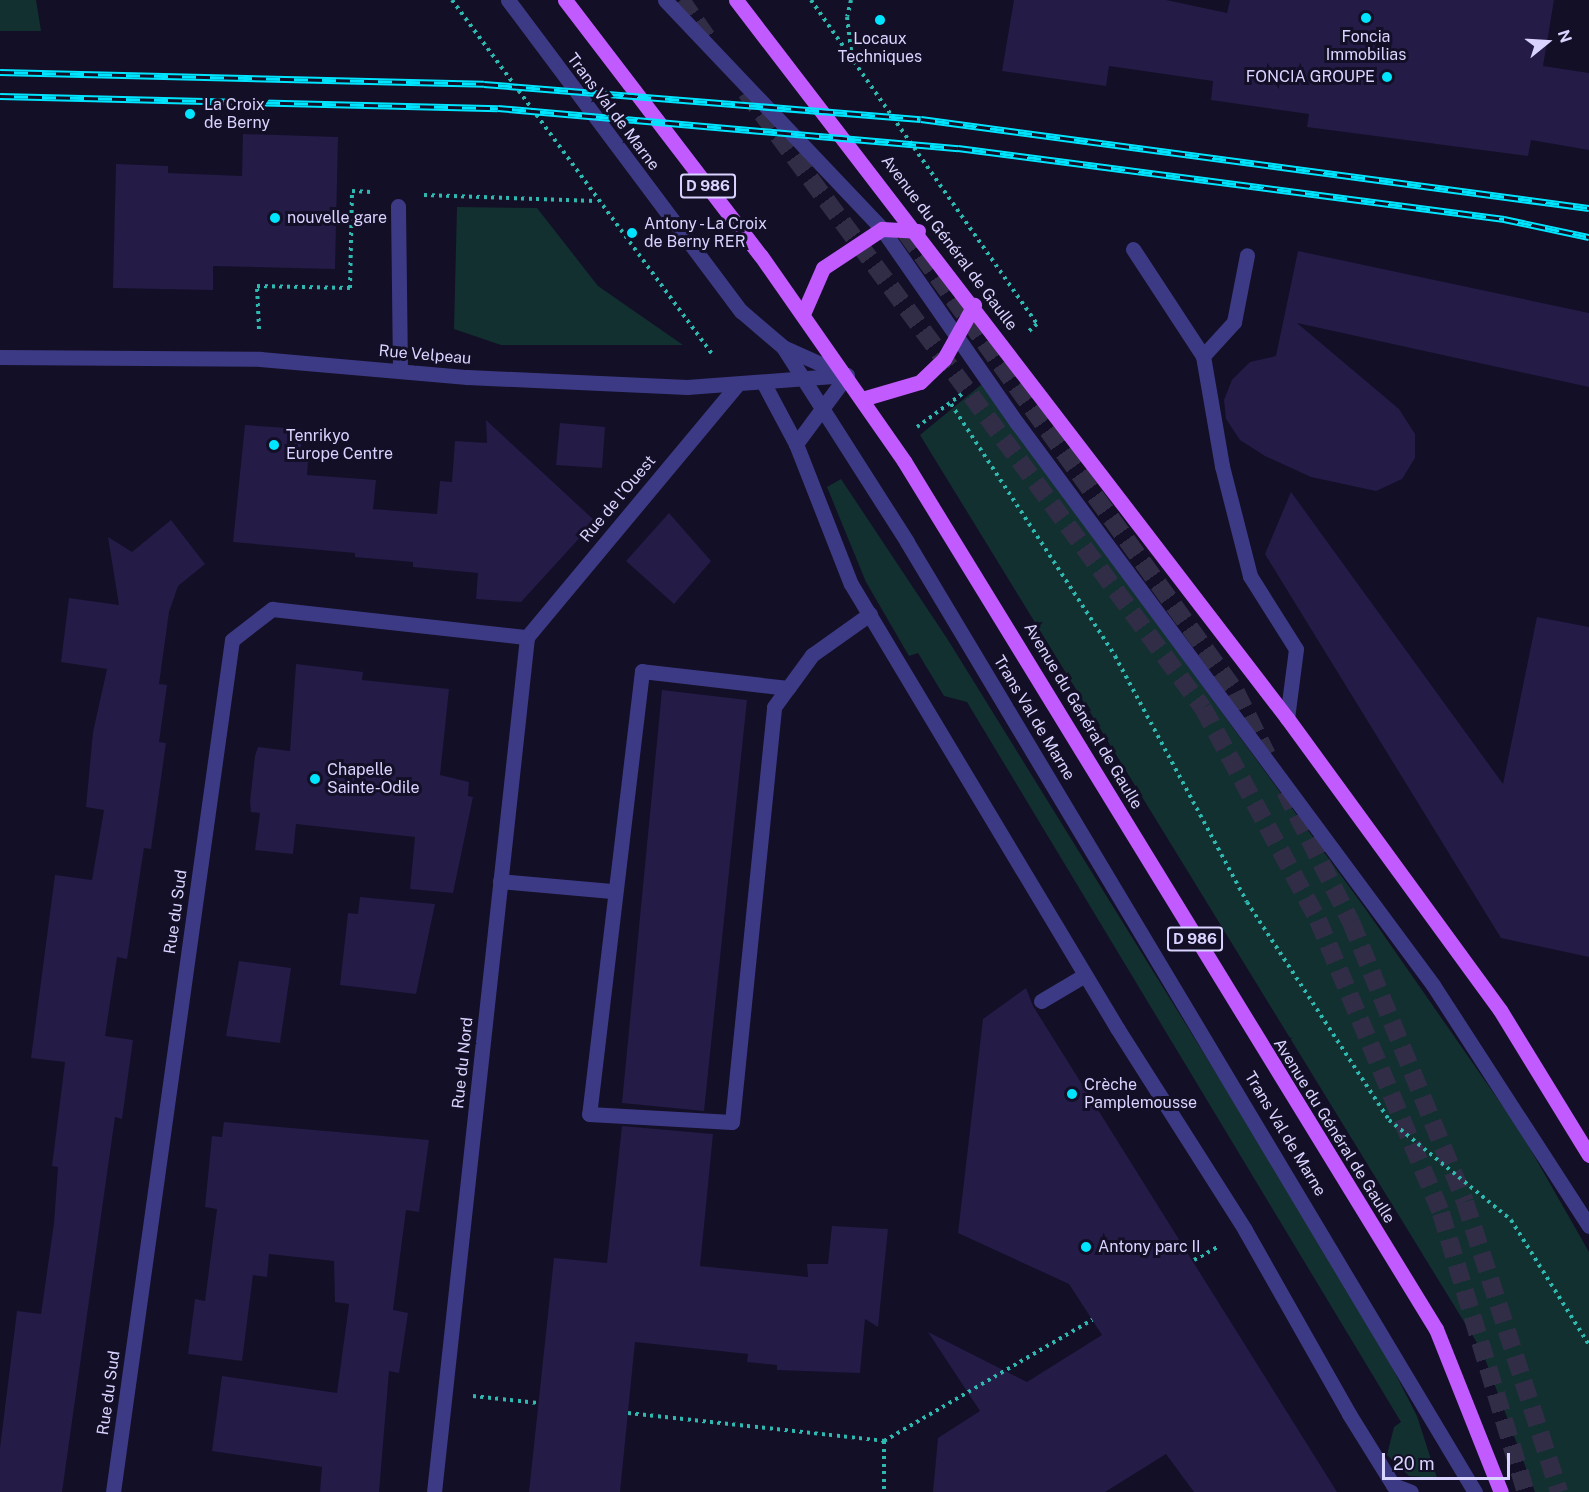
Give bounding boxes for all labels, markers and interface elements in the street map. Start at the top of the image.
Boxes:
marker: Foncia Immobilias [1359,11,1373,25]
north arrow [1517,12,1577,72]
marker: Locaux Techniques [873,13,887,27]
place label: Foncia Immobilias [1326,27,1406,65]
text: N [1554,27,1576,45]
place label: Locaux Techniques [838,29,922,67]
street label: Trans Val de Marne [562,49,664,175]
place label: FONCIA GROUPE [1246,67,1375,87]
marker: FONCIA GROUPE [1380,70,1394,84]
place label: La Croix de Berny [204,95,270,133]
marker: La Croix de Berny [181,105,199,123]
street label: Avenue du Général de Gaulle [877,151,1021,335]
road number: D 986 [680,174,736,198]
place label: nouvelle gare [287,208,387,228]
marker: nouvelle gare [268,211,282,225]
place label: Antony - La Croix de Berny RER [644,214,772,252]
marker: Antony - La Croix de Berny RER [625,226,639,240]
street label: Rue Velpeau [378,341,472,369]
place label: Tenrikyo Europe Centre [286,426,393,464]
marker: Tenrikyo Europe Centre [267,438,281,452]
street label: Rue de l'Ouest [576,452,660,546]
street label: Avenue du Général de Gaulle [1019,619,1147,813]
street label: Trans Val de Marne [989,652,1079,784]
place label: Chapelle Sainte-Odile [327,760,420,798]
marker: Chapelle Sainte-Odile [308,772,322,786]
street label: Rue du Sud [161,868,191,956]
road number: D 986 [1166,927,1224,951]
street label: Rue du Nord [449,1016,477,1110]
street label: Avenue du Général de Gaulle [1269,1035,1399,1227]
street label: Trans Val de Marne [1240,1068,1330,1200]
place label: Crèche Pamplemousse [1084,1075,1197,1113]
marker: Crèche Pamplemousse [1065,1087,1079,1101]
place label: Antony parc II [1098,1237,1201,1257]
marker: Antony parc II [1079,1240,1093,1254]
street label: Rue du Sud [94,1349,124,1437]
scale bar [1385,1441,1512,1479]
text: 20 m [1393,1453,1435,1474]

